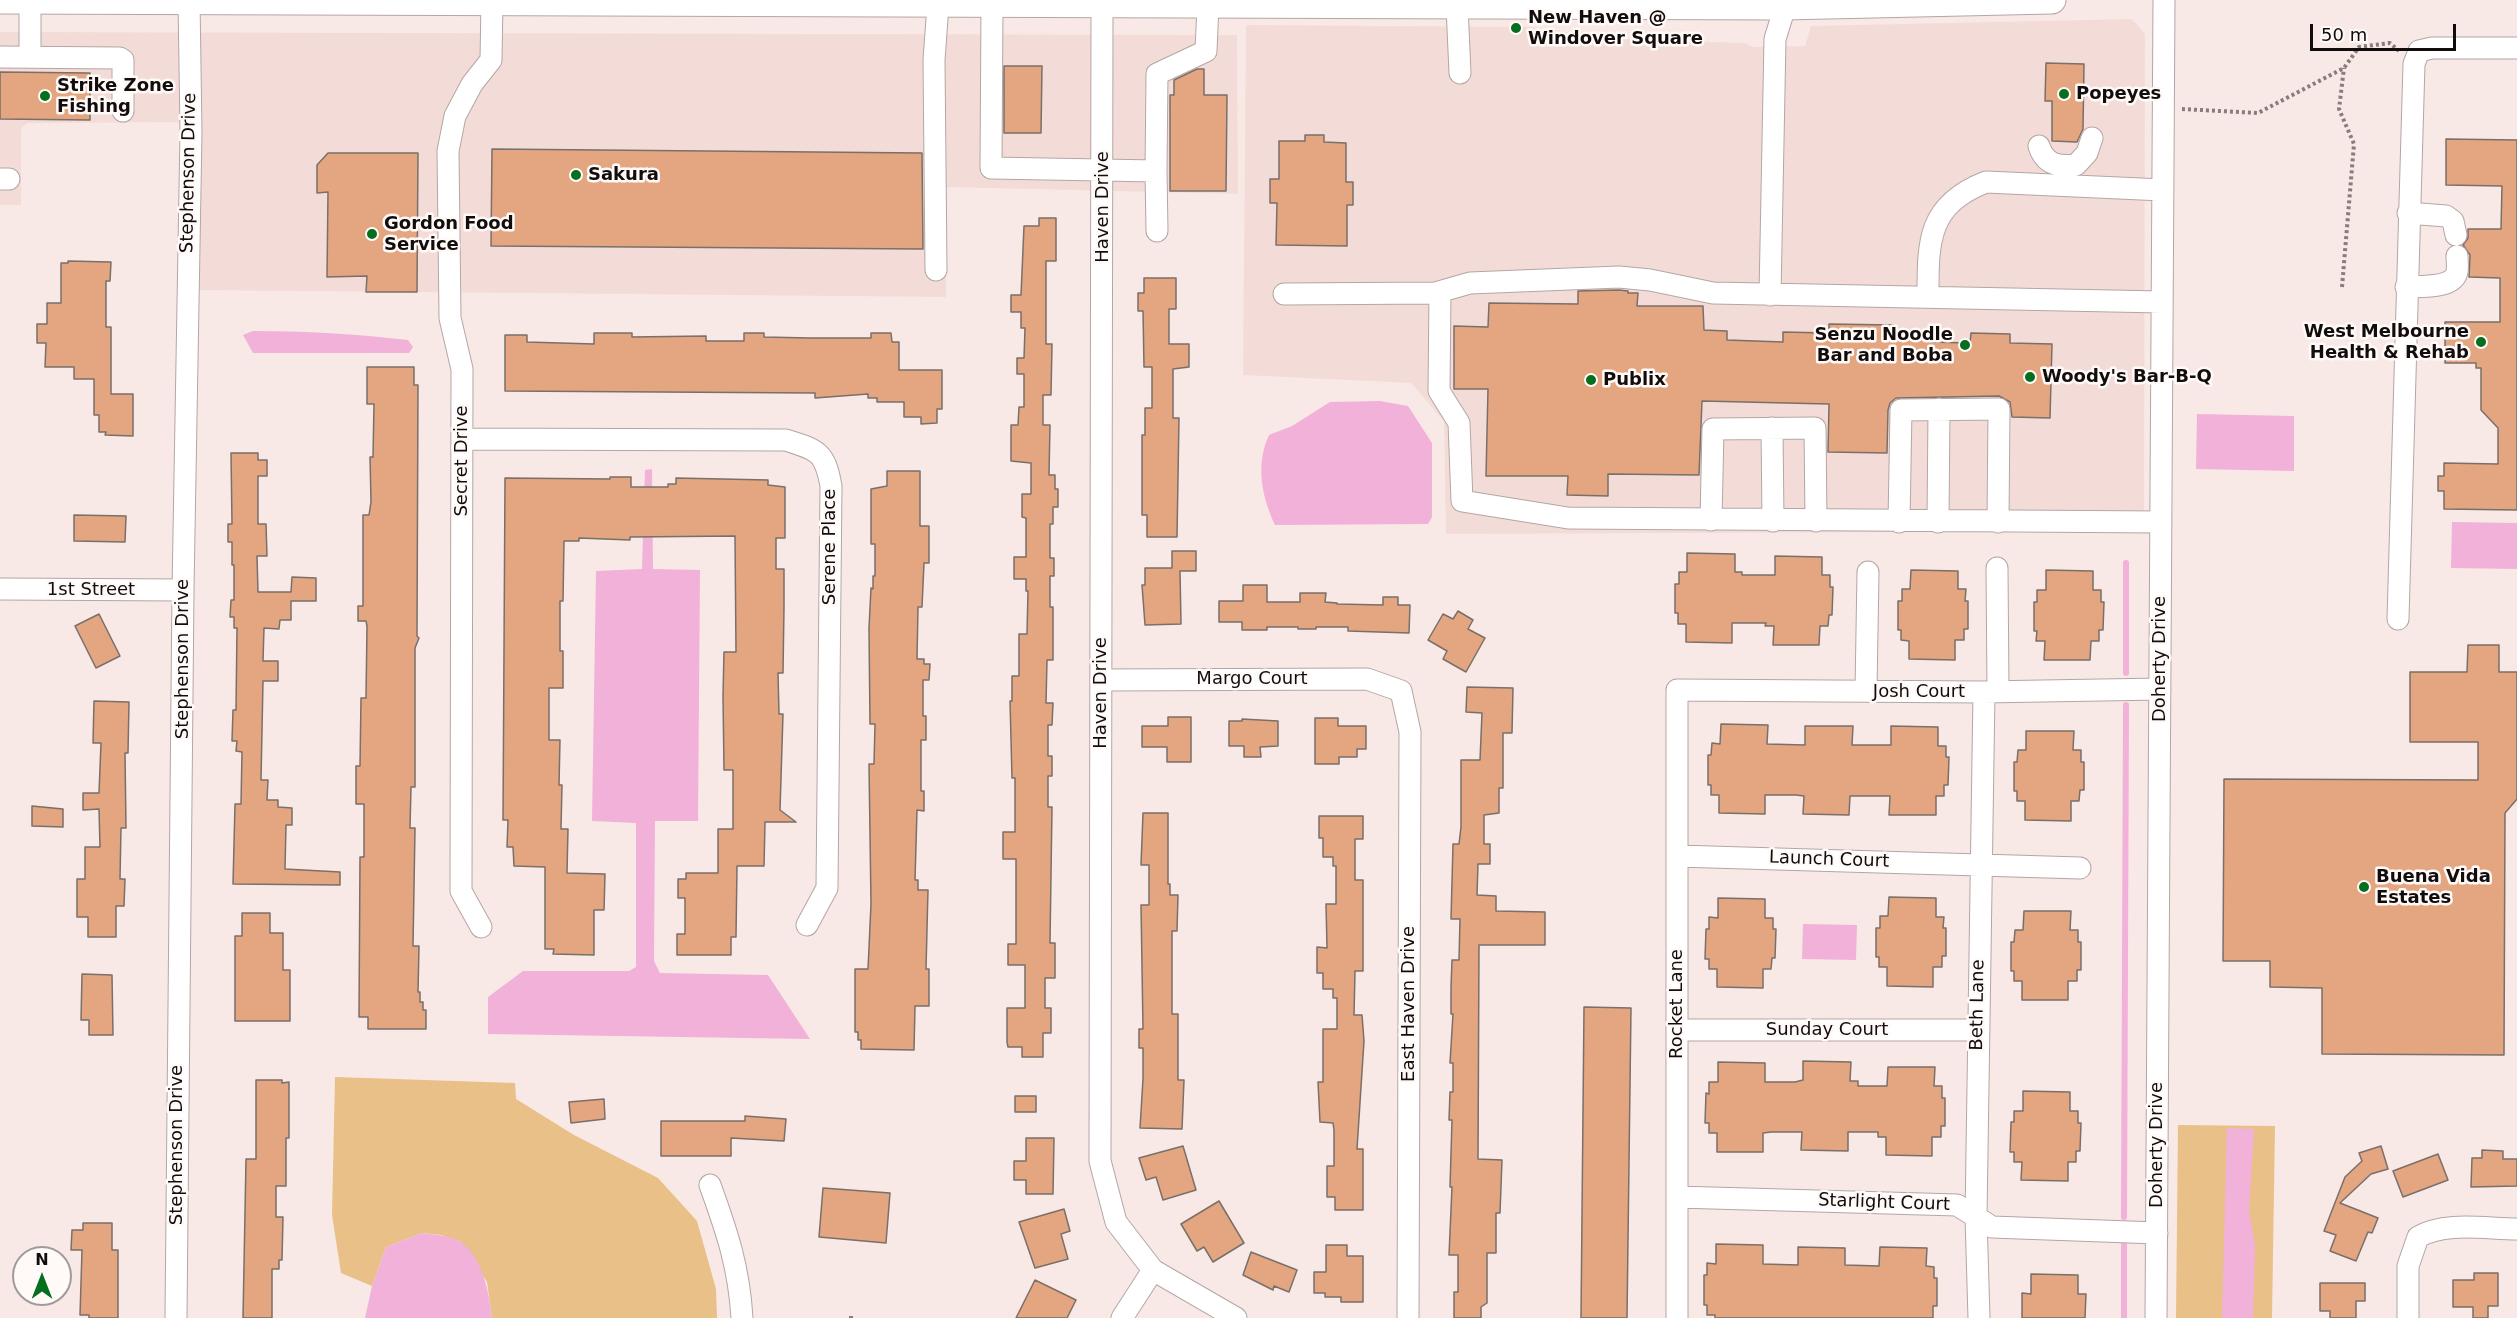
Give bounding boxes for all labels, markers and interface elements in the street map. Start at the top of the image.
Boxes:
place label: New Haven @ Windover Square [1528,7,1703,50]
scale bar [2313,12,2458,50]
marker: New Haven @ Windover Square [1509,21,1523,35]
text: 50 m [2321,24,2367,45]
place label: Strike Zone Fishing [57,75,174,118]
place label: Popeyes [2076,83,2161,105]
marker: Popeyes [2057,87,2071,101]
marker: Strike Zone Fishing [38,89,52,103]
street label: Stephenson Drive [177,93,201,253]
street label: Haven Drive [1092,151,1114,263]
place label: Sakura [588,164,659,186]
marker: Sakura [569,168,583,182]
place label: Gordon Food Service [384,213,514,256]
marker: Gordon Food Service [365,227,379,241]
place label: West Melbourne Health & Rehab [2304,321,2469,364]
place label: Senzu Noodle Bar and Boba [1814,324,1953,366]
marker: West Melbourne Health & Rehab [2474,335,2488,349]
marker: Senzu Noodle Bar and Boba [1958,338,1972,352]
place label: Woody's Bar-B-Q [2042,366,2212,388]
place label: Publix [1603,369,1666,391]
marker: Woody's Bar-B-Q [2023,370,2037,384]
marker: Publix [1584,373,1598,387]
street label: Secret Drive [451,405,473,517]
street label: Serene Place [819,489,841,605]
street label: 1st Street [47,579,135,601]
street label: Stephenson Drive [172,579,194,739]
street label: Doherty Drive [2149,596,2171,722]
street label: Haven Drive [1090,637,1112,749]
street label: Margo Court [1196,668,1308,690]
street label: Josh Court [1873,681,1965,703]
street label: Launch Court [1768,847,1890,873]
place label: Buena Vida Estates [2376,866,2491,908]
marker: Buena Vida Estates [2357,880,2371,894]
street label: East Haven Drive [1398,926,1420,1082]
street label: Rocket Lane [1666,949,1688,1059]
street label: Beth Lane [1966,959,1990,1051]
street label: Sunday Court [1766,1019,1888,1041]
street label: Stephenson Drive [166,1065,188,1225]
street label: Doherty Drive [2146,1082,2168,1208]
street label: Starlight Court [1818,1190,1950,1216]
north arrow [12,1246,72,1306]
text: N [35,1250,49,1269]

